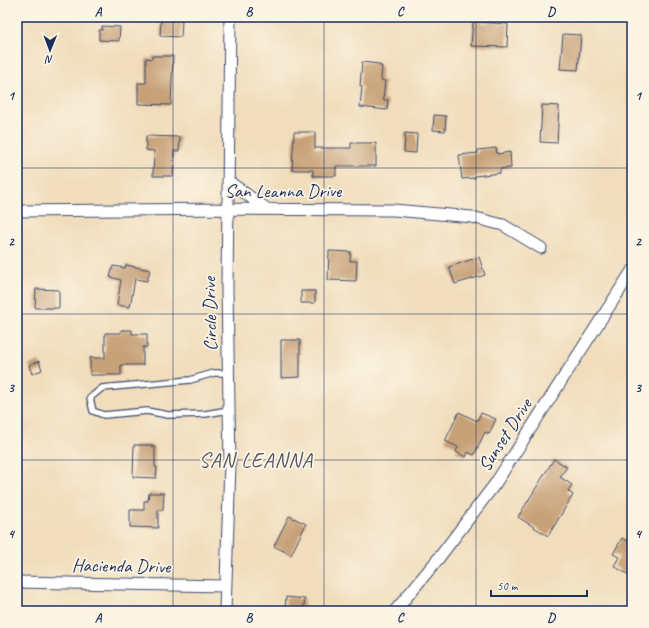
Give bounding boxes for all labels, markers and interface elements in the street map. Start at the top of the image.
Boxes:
text: A [95,4,103,20]
text: B [246,4,254,20]
text: C [397,4,405,20]
text: D [547,4,556,20]
north arrow [30,30,70,70]
text: N [44,53,53,67]
text: 1 [8,88,16,104]
text: 1 [635,88,643,104]
street label: San Leanna Drive [225,179,343,203]
text: 2 [8,234,15,250]
text: 2 [635,234,642,250]
street label: Circle Drive [197,275,223,351]
text: 3 [8,380,15,396]
text: 3 [635,380,642,396]
street label: Sunset Drive [473,393,538,476]
district label: SAN LEANNA [199,447,314,473]
text: 4 [8,526,16,542]
text: 4 [635,526,643,542]
street label: Hacienda Drive [72,553,172,579]
scale bar [491,572,587,598]
text: 50 m [497,578,519,594]
text: A [95,610,103,626]
text: B [246,610,254,626]
text: C [397,610,405,626]
text: D [547,610,556,626]

